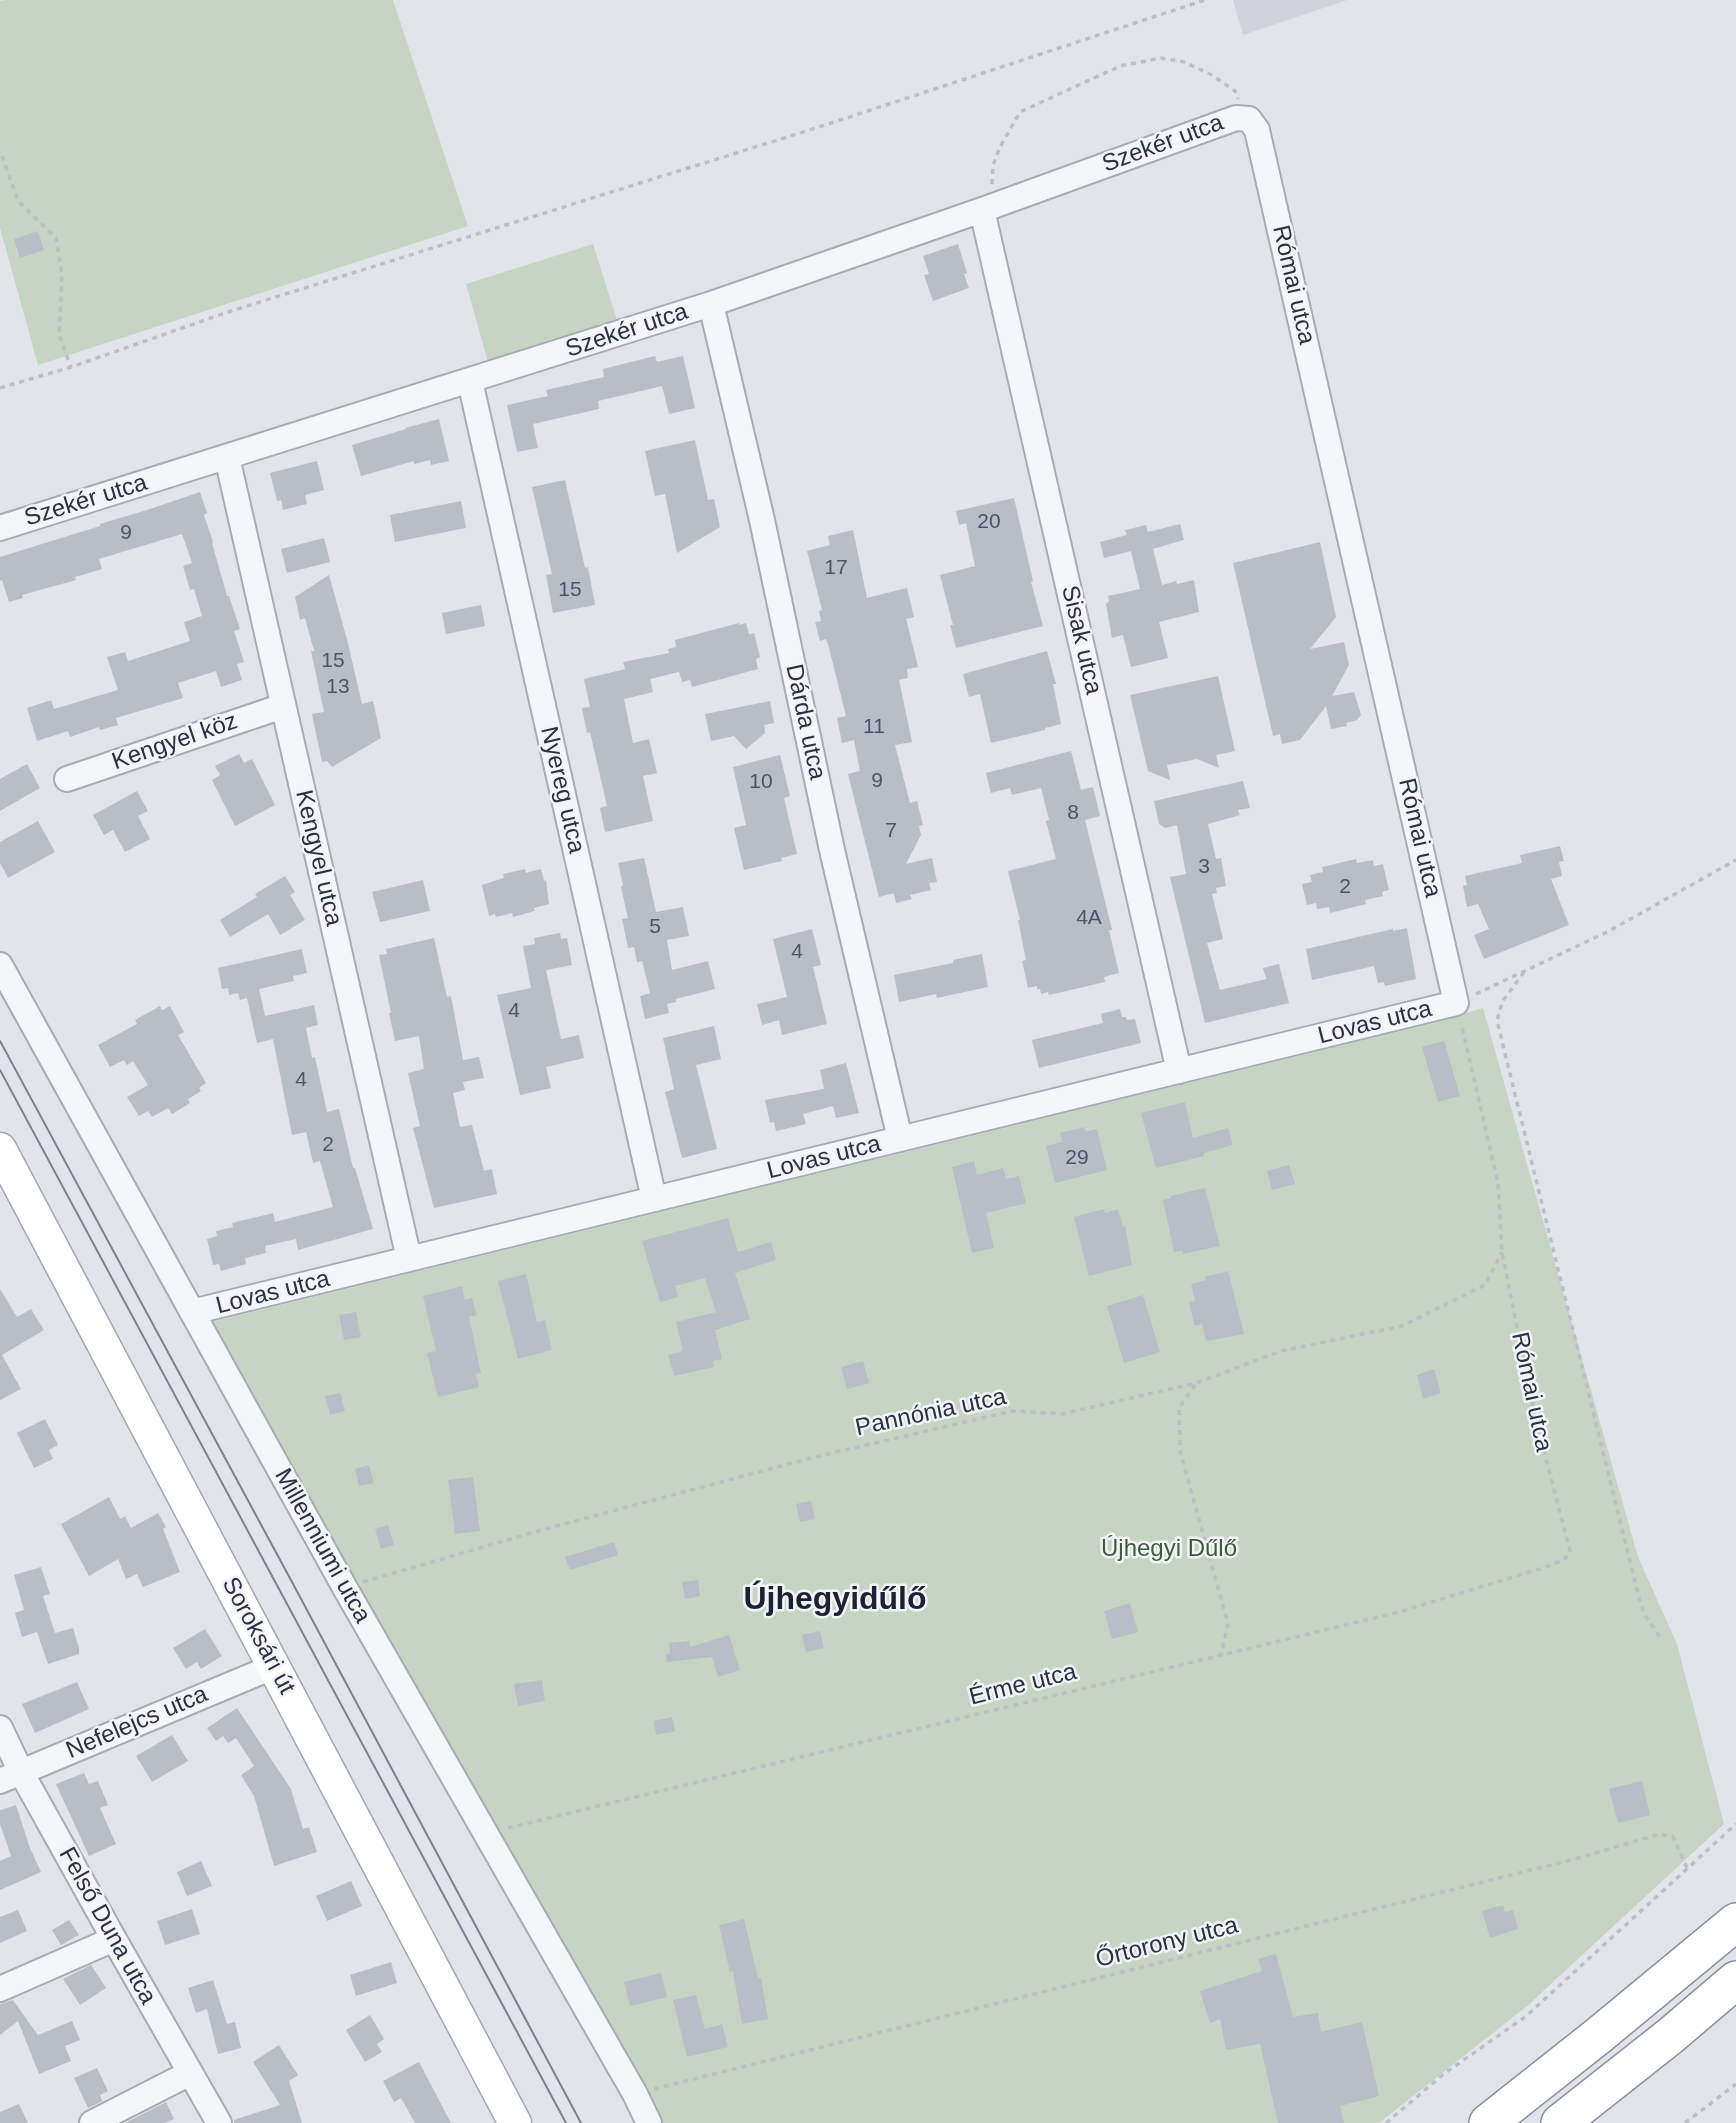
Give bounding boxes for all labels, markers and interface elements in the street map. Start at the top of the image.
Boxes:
street label: Szekér utca [1099,109,1227,179]
street label: Római utca [1265,223,1321,347]
street label: Szekér utca [562,298,692,364]
street label: Szekér utca [21,469,151,533]
house number: 20 [977,509,1001,535]
house number: 9 [120,520,132,546]
house number: 17 [824,555,848,581]
house number: 15 [558,577,582,603]
street label: Sisak utca [1055,583,1107,697]
house number: 15 [321,648,345,674]
street label: Dárda utca [779,662,831,782]
house number: 13 [326,674,350,700]
street label: Kengyel köz [109,707,241,777]
house number: 11 [863,714,885,740]
street label: Nyereg utca [533,724,591,856]
house number: 9 [871,768,883,794]
house number: 10 [749,769,773,795]
street label: Római utca [1391,776,1447,900]
street label: Kengyel utca [288,787,348,929]
house number: 8 [1067,800,1079,826]
house number: 7 [885,818,897,844]
house number: 3 [1198,854,1210,880]
house number: 2 [1339,874,1351,900]
house number: 4A [1076,905,1102,931]
house number: 5 [649,914,661,940]
house number: 4 [791,939,803,965]
street label: Lovas utca [1315,995,1435,1051]
house number: 4 [508,998,520,1024]
house number: 4 [295,1067,307,1093]
street label: Lovas utca [764,1130,884,1186]
house number: 2 [322,1132,334,1158]
house number: 29 [1065,1145,1089,1171]
street label: Lovas utca [213,1265,333,1321]
street label: Római utca [1504,1330,1558,1454]
street label: Pannónia utca [853,1383,1009,1443]
street label: Millenniumi utca [268,1464,376,1628]
park label: Újhegyi Dűlő [1101,1535,1237,1563]
street label: Soroksári út [215,1573,301,1699]
district label: Újhegyidűlő [743,1581,927,1619]
street label: Érme utca [966,1658,1080,1712]
street label: Nefelejcs utca [62,1680,212,1766]
street label: Felső Duna utca [52,1843,162,2009]
street label: Őrtorony utca [1093,1911,1241,1975]

